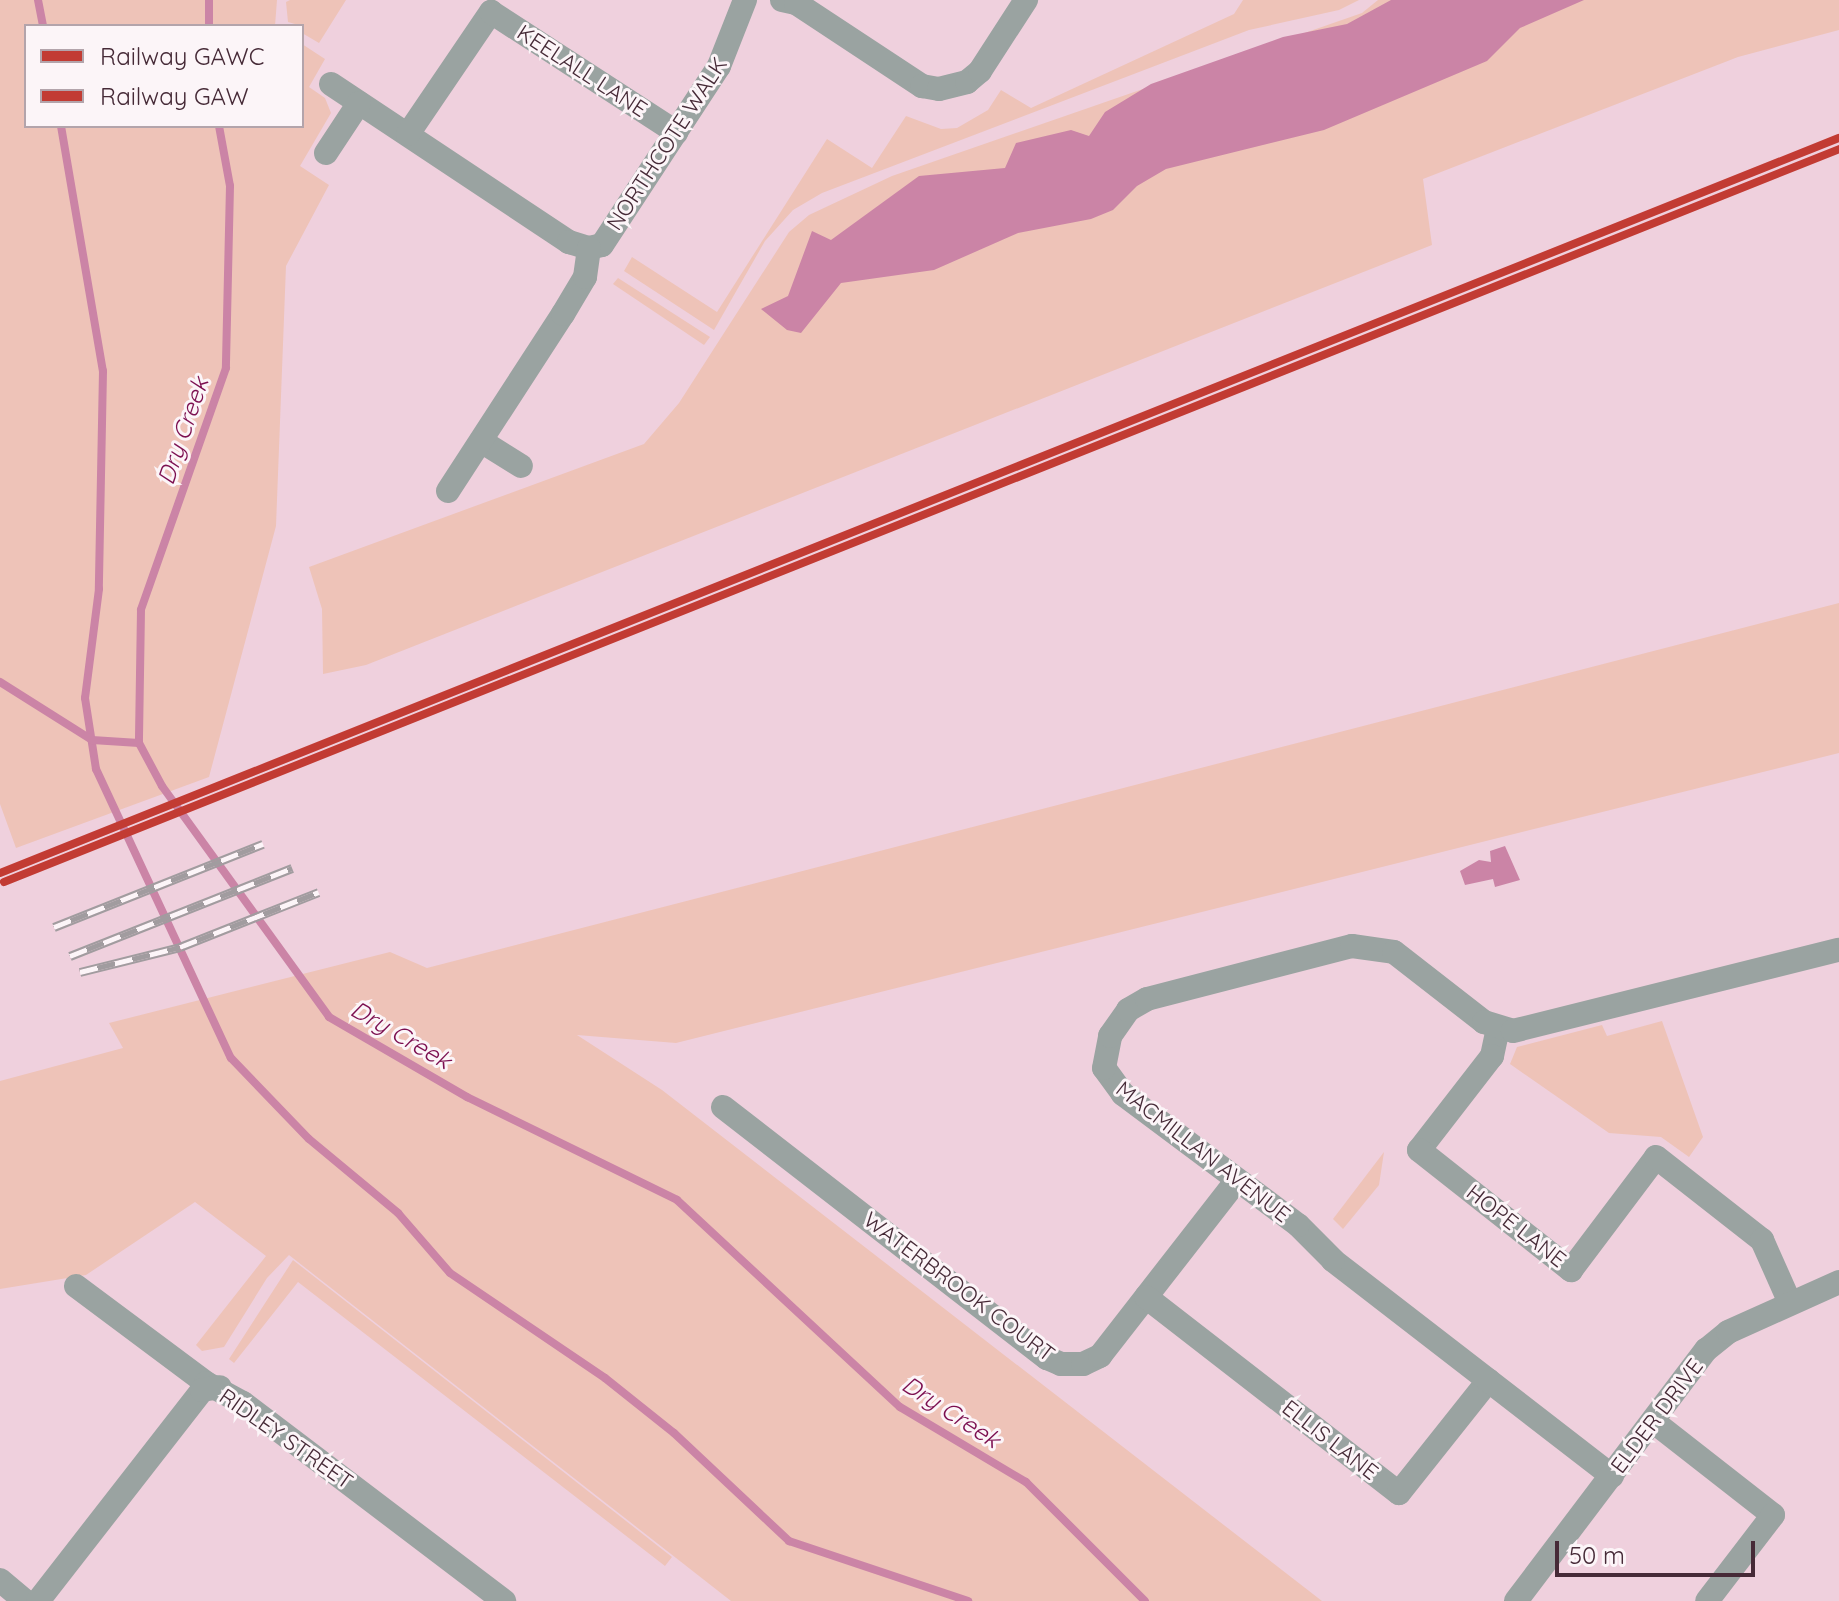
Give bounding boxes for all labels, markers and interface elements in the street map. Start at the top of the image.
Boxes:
street label: KEELALL LANE [512,19,652,123]
legend [24,24,304,128]
text: Railway GAWC [100,41,264,71]
street label: NORTHCOTE WALK [601,53,733,235]
text: Railway GAW [100,81,249,111]
water label: Dry Creek [151,374,215,488]
water label: Dry Creek [346,995,456,1075]
street label: MACMILLAN AVENUE [1111,1076,1295,1228]
street label: HOPE LANE [1461,1179,1571,1273]
street label: WATERBROOK COURT [858,1207,1060,1367]
street label: ELDER DRIVE [1605,1354,1709,1478]
water label: Dry Creek [897,1370,1005,1454]
street label: RIDLEY STREET [214,1383,358,1495]
street label: ELLIS LANE [1277,1394,1383,1486]
scale bar [1559,1525,1759,1575]
text: 50 m [1569,1540,1625,1570]

